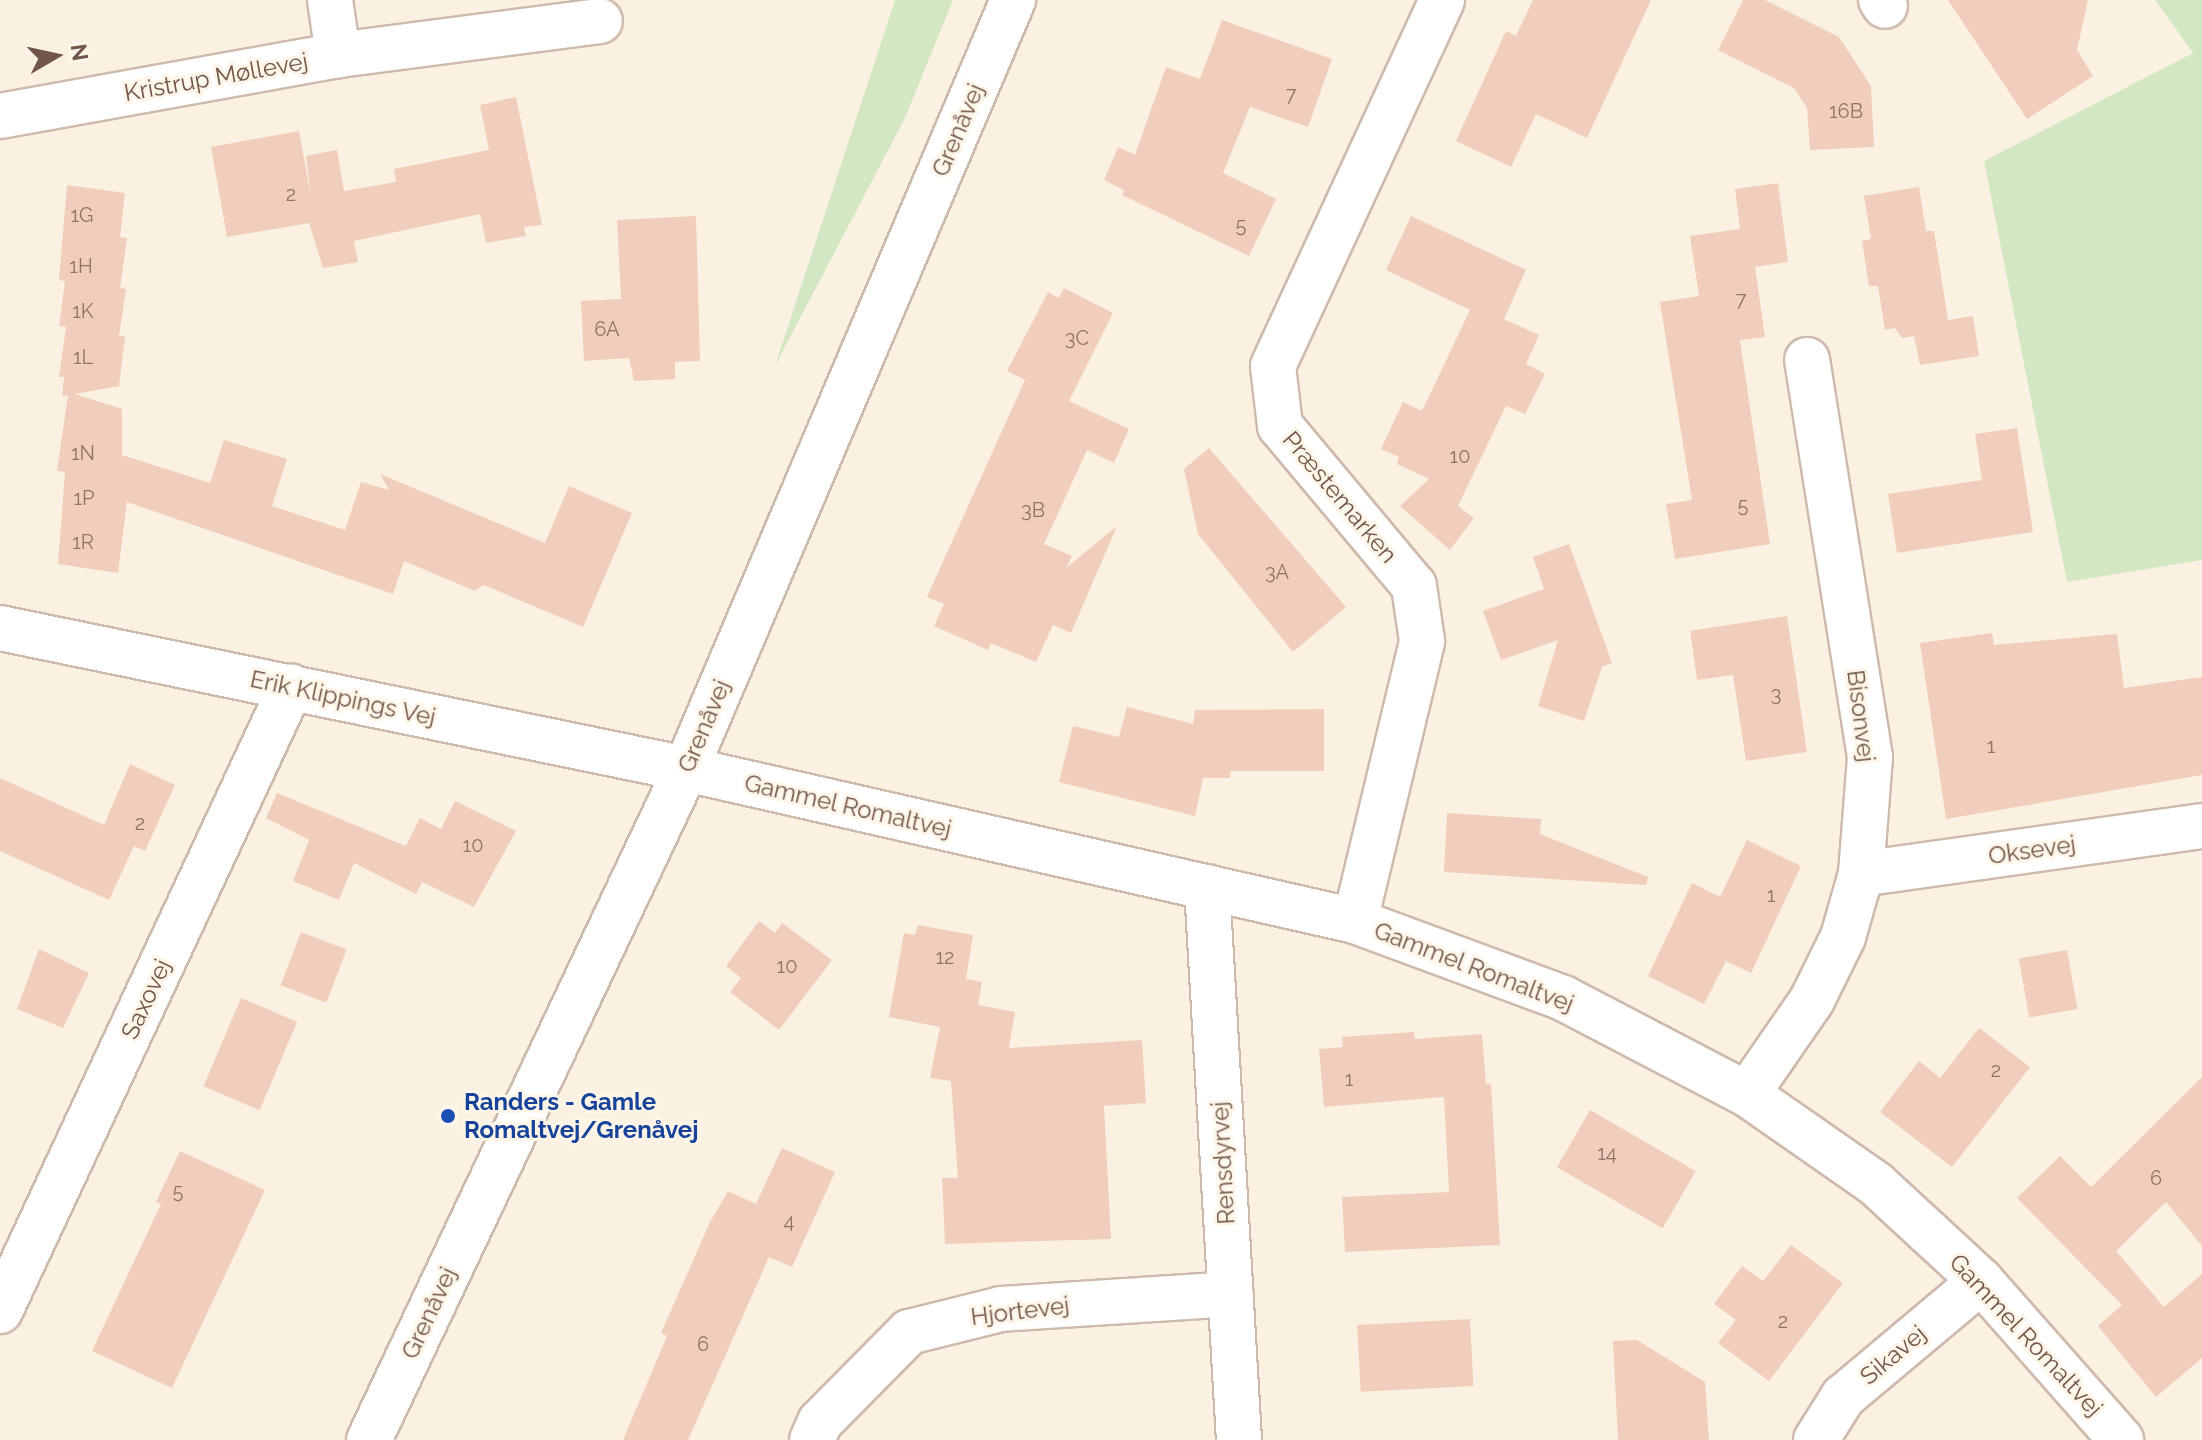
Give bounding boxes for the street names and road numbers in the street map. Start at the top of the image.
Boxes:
street label: Kristrup Møllevej [122,47,310,107]
street label: Grenåvej [926,79,990,181]
street label: Præstemarken [1277,425,1403,569]
street label: Erik Klippings Vej [247,664,439,732]
street label: Bisonvej [1841,668,1881,764]
street label: Grenåvej [672,675,736,777]
street label: Gammel Romaltvej [741,768,955,844]
street label: Oksevej [1986,830,2078,870]
street label: Gammel Romaltvej [1370,916,1578,1018]
street label: Saxovej [115,954,177,1044]
street label: Rensdyrvej [1205,1101,1241,1225]
street label: Gammel Romaltvej [1943,1248,2109,1422]
street label: Grenåvej [395,1263,463,1363]
street label: Hjortevej [969,1291,1071,1331]
street label: Sikavej [1854,1319,1932,1391]

